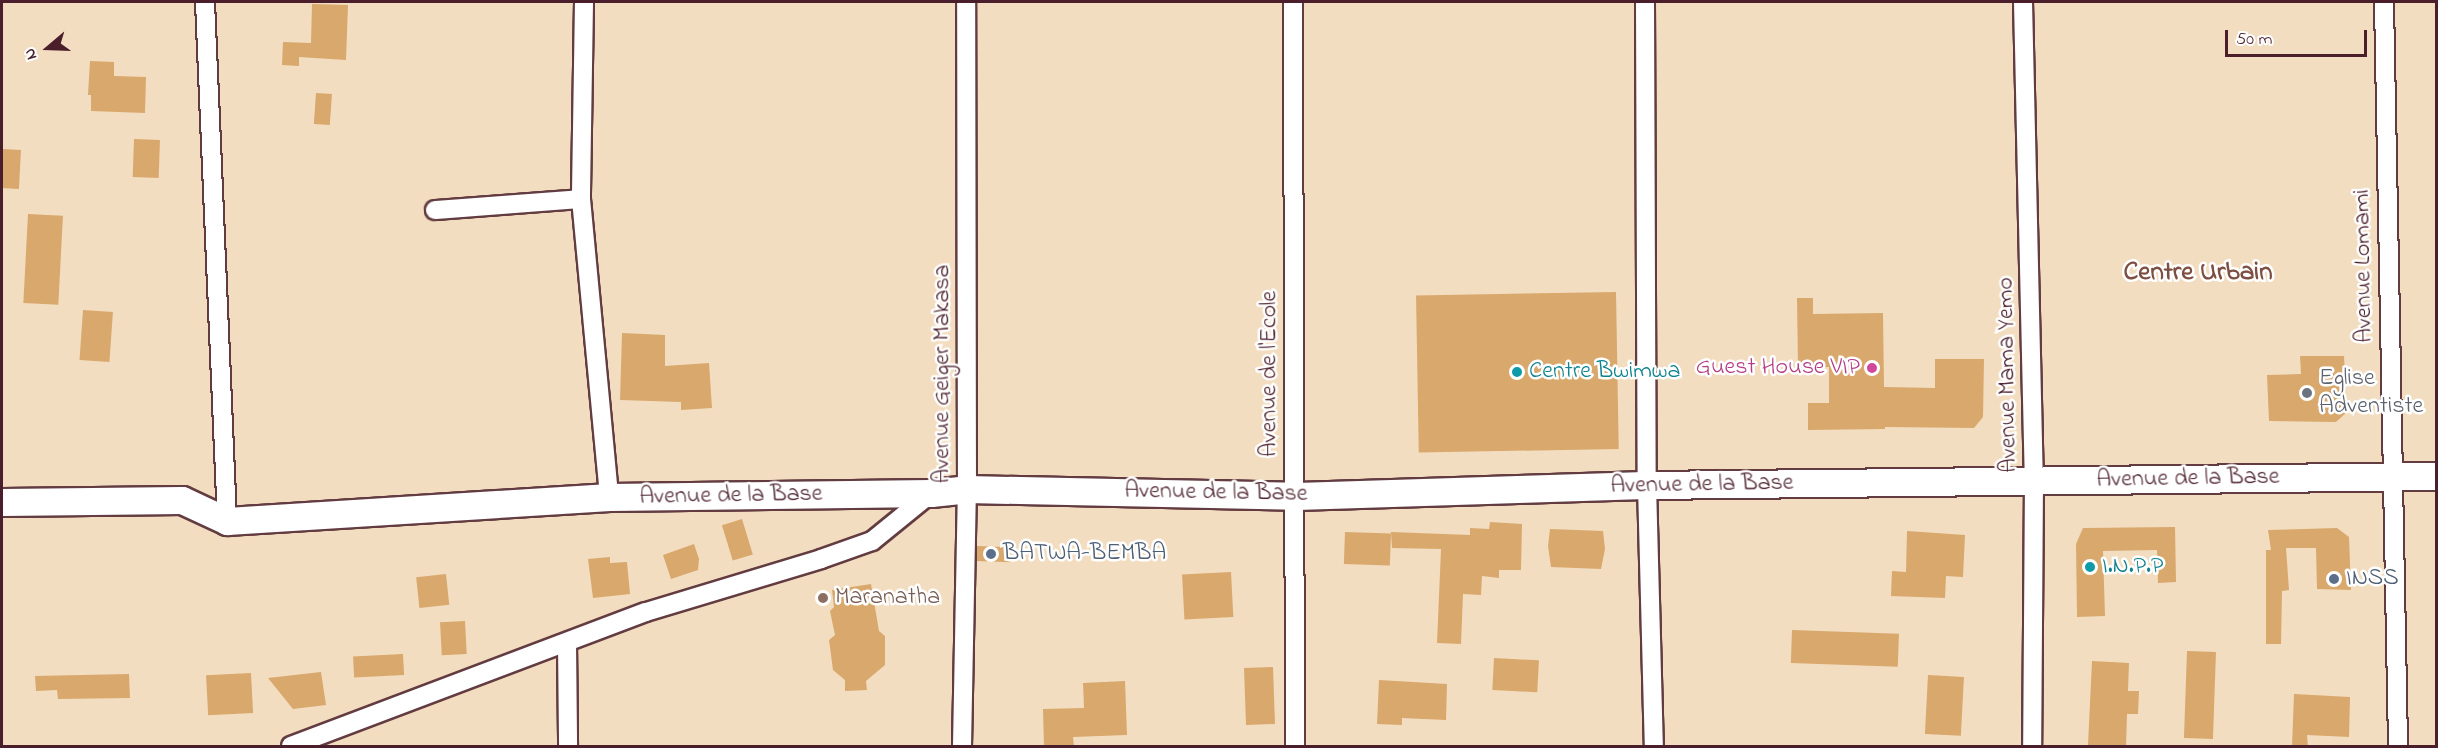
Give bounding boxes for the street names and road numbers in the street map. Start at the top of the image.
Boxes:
street label: Avenue Lomami [2348,189,2380,343]
street label: Avenue Geiger Makasa [929,264,957,484]
street label: Avenue Mama Yemo [1992,277,2024,473]
street label: Avenue de l'Ecole [1256,291,1284,457]
street label: Avenue de la Base [2096,463,2280,495]
street label: Avenue de la Base [1610,469,1794,501]
street label: Avenue de la Base [1124,477,1308,509]
street label: Avenue de la Base [639,480,823,512]

